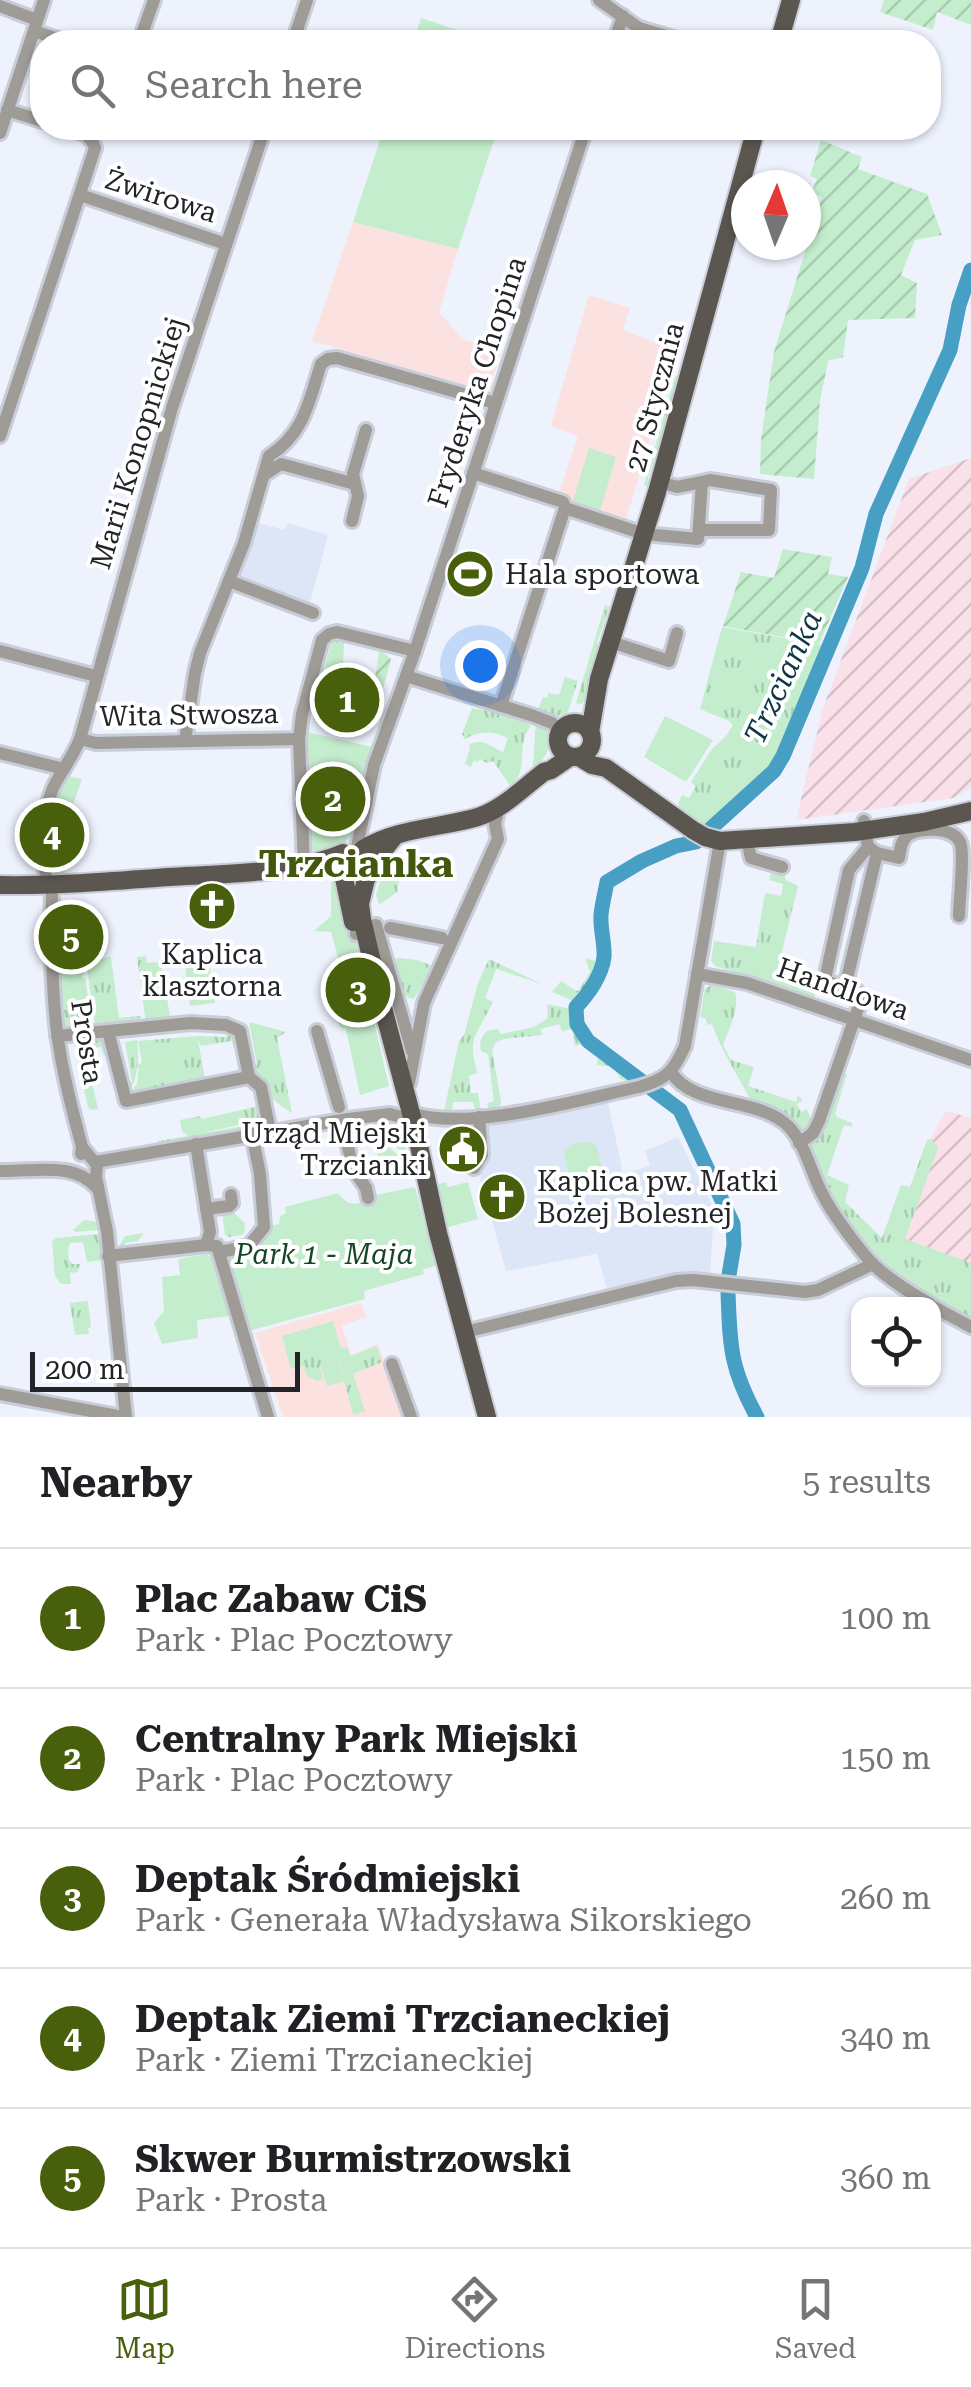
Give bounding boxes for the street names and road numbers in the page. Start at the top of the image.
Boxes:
street label: Żwirowa [101,162,221,230]
street label: Fryderyka Chopina [421,253,533,511]
street label: Marii Konopnickiej [84,313,192,573]
street label: 27 Stycznia [619,319,691,475]
street label: Wita Stwosza [99,697,279,733]
street label: Handlowa [773,951,913,1027]
street label: Prosta [64,997,110,1087]

